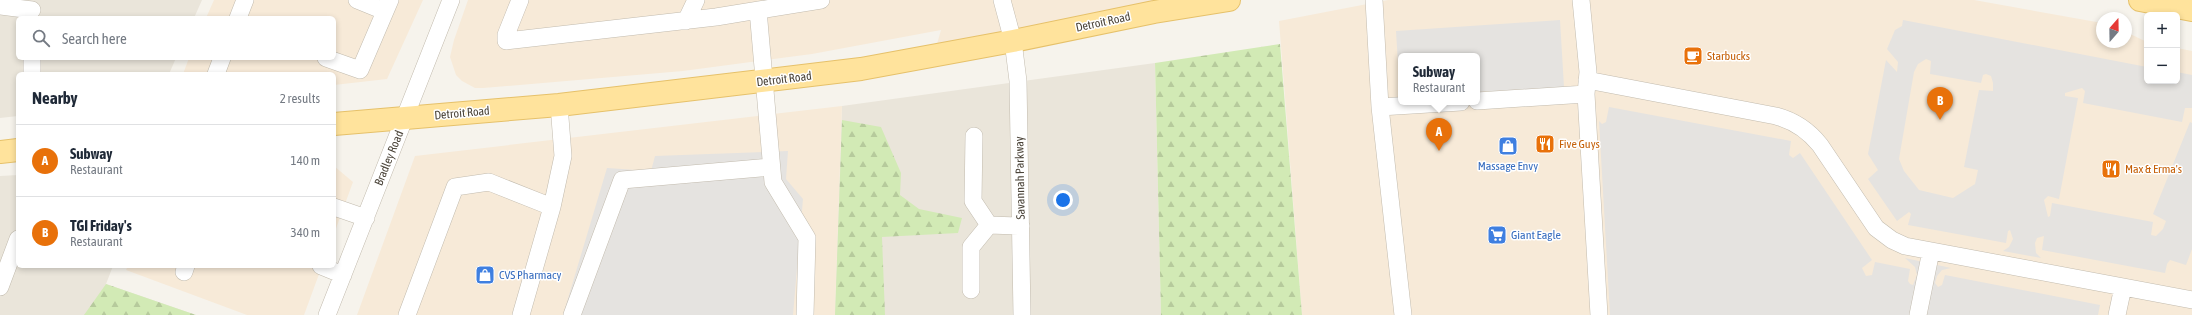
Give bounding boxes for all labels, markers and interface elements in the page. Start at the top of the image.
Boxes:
street label: Detroit Road [1074,9,1132,35]
north arrow [2096,12,2132,48]
map controls [2144,12,2180,84]
button: + [2144,12,2180,48]
search box [16,16,336,60]
icon: search [30,27,52,49]
text: Search here [62,30,127,47]
cafe icon: Starbucks [1682,45,1704,67]
button: − [2144,48,2180,84]
place label: Starbucks [1707,49,1750,63]
popup [1398,53,1480,105]
text: Subway [1413,63,1455,80]
street label: Detroit Road [756,69,812,89]
text: Restaurant [1413,80,1465,95]
pin: B [1927,87,1953,120]
text: Nearby [32,88,78,108]
text: 2 results [280,91,320,106]
street label: Detroit Road [434,104,490,122]
pin: A [1426,118,1452,151]
street label: Bradley Road [372,128,406,188]
restaurant icon: Five Guys [1534,133,1556,155]
shop icon: Massage Envy [1497,135,1519,157]
street label: Savannah Parkway [1012,136,1028,220]
place label: Five Guys [1559,137,1600,151]
text: Subway [70,145,112,162]
text: A [42,153,48,168]
text: 140 m [291,153,320,168]
restaurant icon: Max & Erma's [2100,158,2122,180]
place label: Massage Envy [1478,159,1538,173]
text: Restaurant [70,162,123,177]
place label: Max & Erma's [2125,162,2182,176]
your location [1053,190,1073,210]
text: TGI Friday's [70,217,132,234]
supermarket icon: Giant Eagle [1486,224,1508,246]
text: B [42,225,48,240]
text: 340 m [291,225,320,240]
place label: Giant Eagle [1511,228,1561,242]
text: Restaurant [70,234,123,249]
shop icon: CVS Pharmacy [474,264,496,286]
place label: CVS Pharmacy [499,268,561,282]

